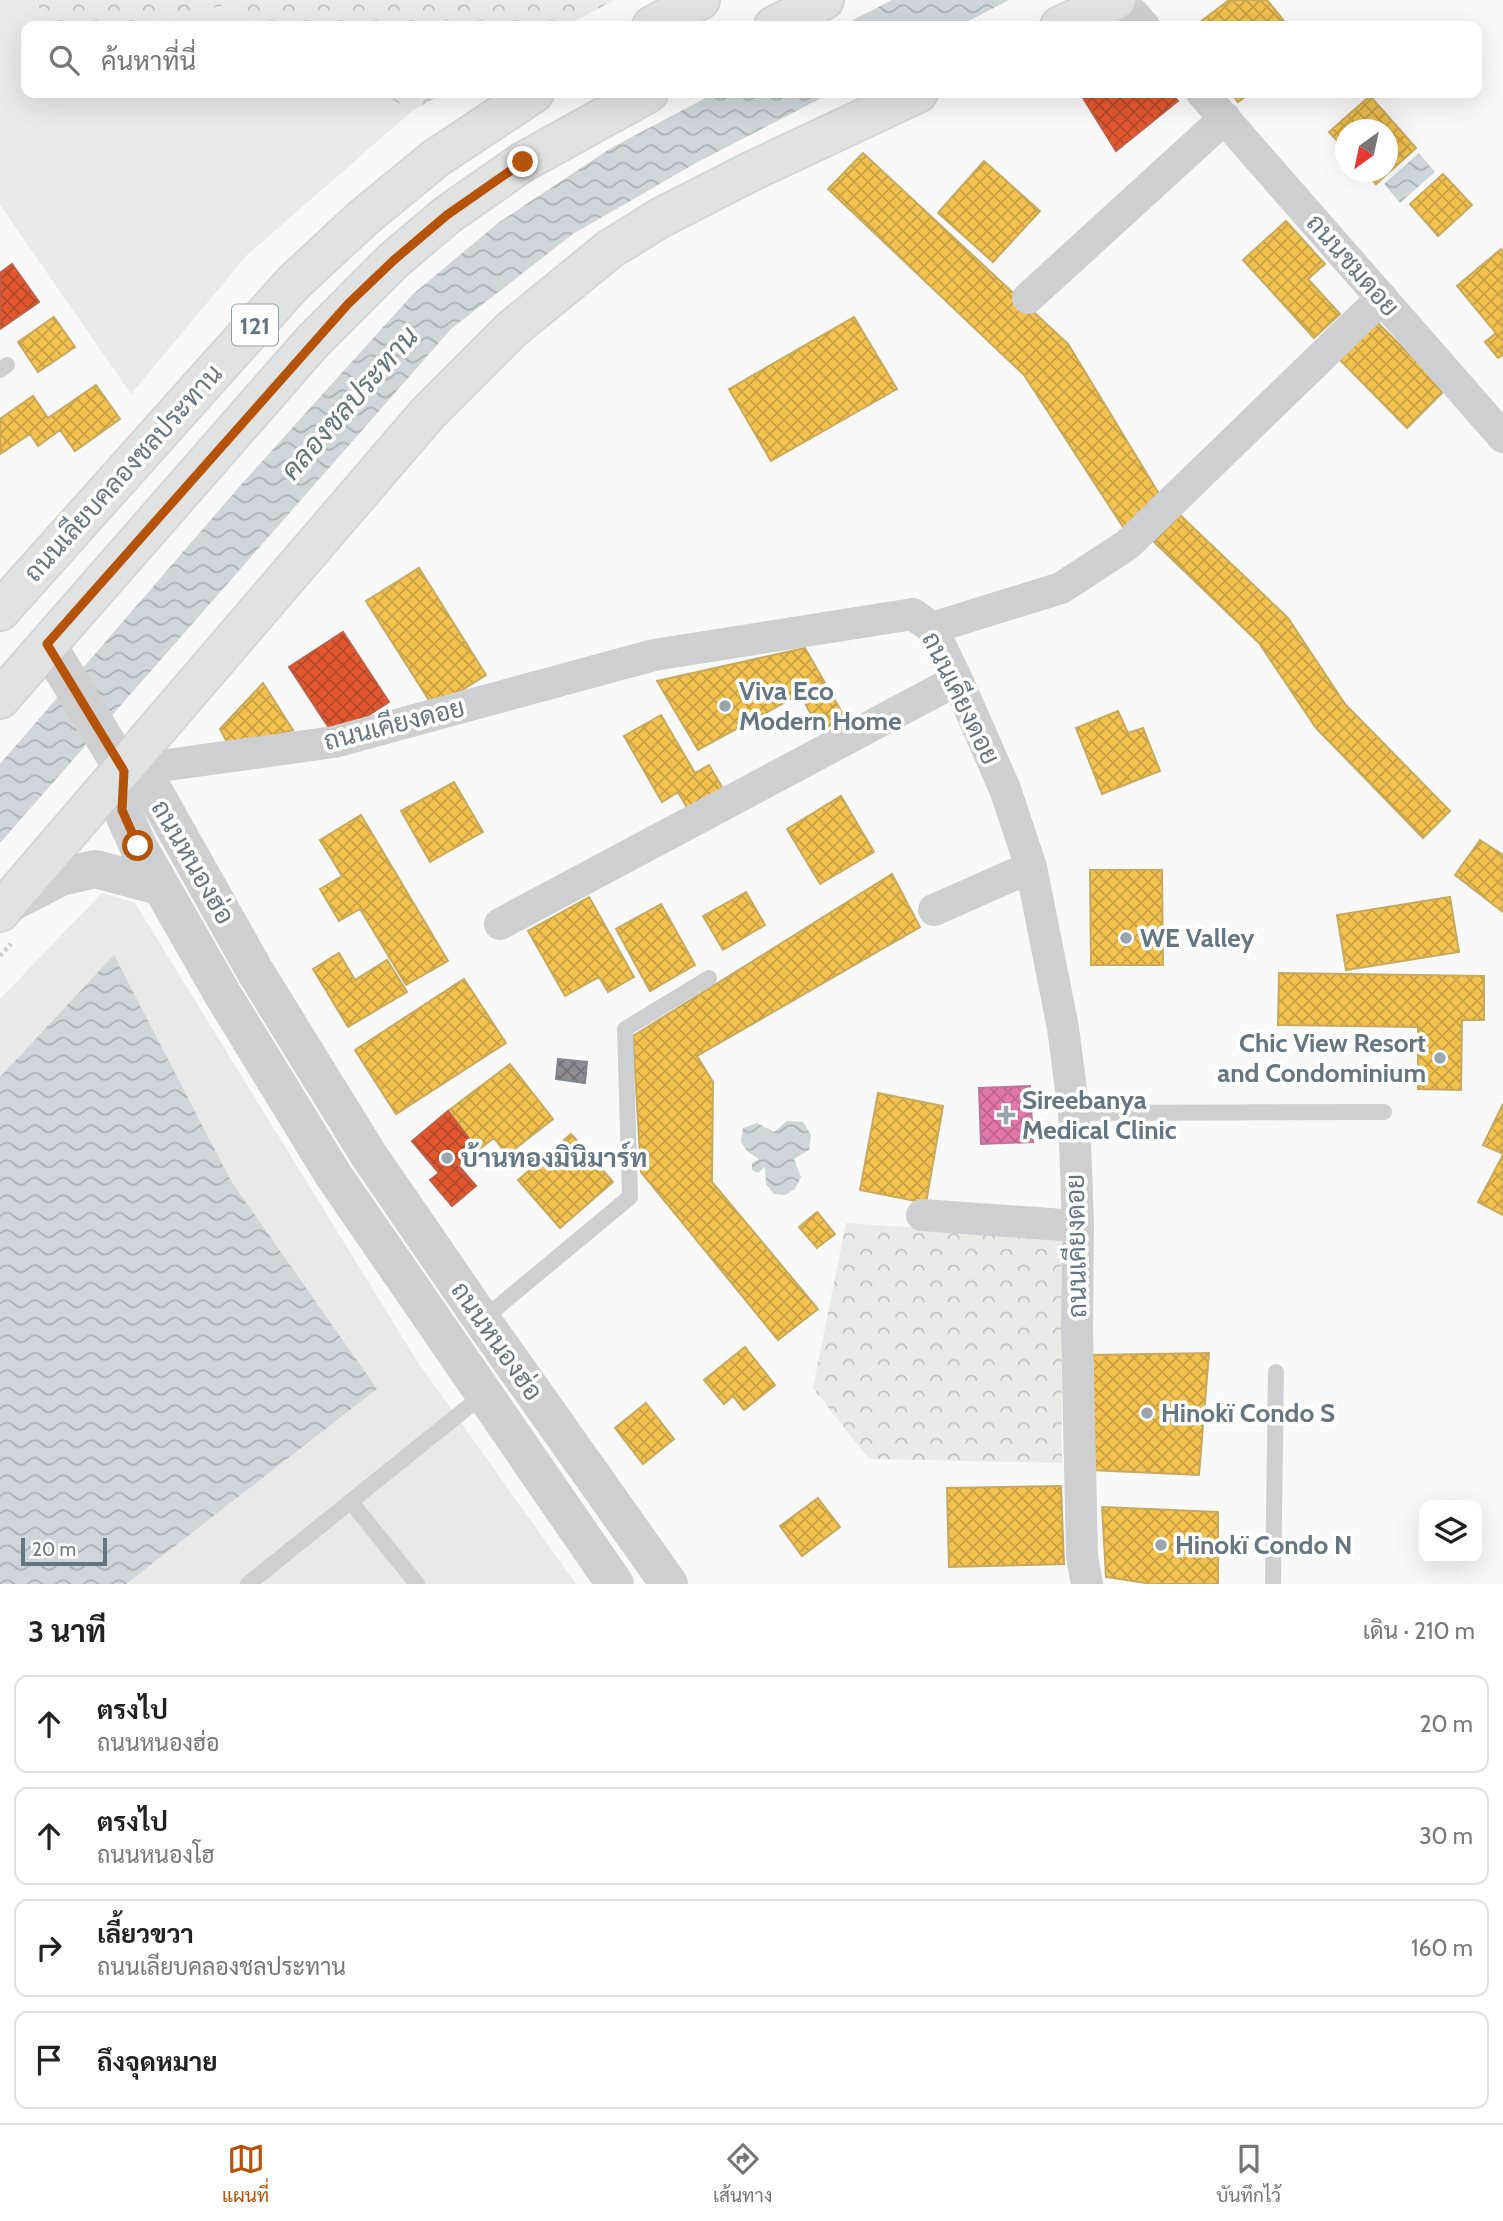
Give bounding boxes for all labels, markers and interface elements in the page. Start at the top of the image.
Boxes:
search box [21,21,1482,98]
icon: search [45,41,83,79]
text: ค้นหาที่นี่ [101,45,196,77]
north arrow [1335,119,1398,182]
route end [507,146,538,177]
street label: ถนนชมดอย [1300,207,1406,323]
road number: 121 [232,304,278,346]
water label: คลองชลประทาน [273,319,425,487]
street label: ถนนเลียบคลองชลประทาน [17,358,229,588]
street label: ถนนเคียงดอย [915,626,1007,770]
place label: Viva Eco Modern Home [739,675,902,737]
street label: ถนนเคียงดอย [320,691,468,757]
marker: Viva Eco Modern Home [717,698,733,714]
street label: ถนนหนองฮ่อ [145,794,241,930]
route start [122,830,153,861]
place label: WE Valley [1140,922,1254,954]
marker: WE Valley [1118,930,1134,946]
place label: Chic View Resort and Condominium [1217,1027,1426,1089]
marker: Chic View Resort and Condominium [1432,1050,1448,1066]
place label: Sireebanya Medical Clinic [1022,1084,1177,1146]
marker: Sireebanya Medical Clinic [996,1105,1016,1125]
place label: บ้านทองมินิมาร์ท [461,1141,647,1174]
marker: บ้านทองมินิมาร์ท [439,1150,455,1166]
street label: ถนนเคียงดอย [1059,1174,1093,1318]
street label: ถนนหนองฮ่อ [444,1275,550,1407]
place label: Hinokï Condo S [1161,1397,1335,1429]
marker: Hinokï Condo S [1139,1405,1155,1421]
map controls [1419,1500,1482,1563]
button: layers [1419,1500,1482,1563]
place label: Hinokï Condo N [1175,1529,1353,1561]
scale bar [21,1535,107,1567]
marker: Hinokï Condo N [1153,1537,1169,1553]
text: 20 m [32,1538,76,1561]
text: 3 นาที [28,1613,106,1650]
text: เดิน · 210 m [1363,1617,1475,1645]
text: ตรงไป [97,1694,168,1726]
icon: ahead [30,1705,68,1743]
text: 20 m [1420,1710,1473,1738]
text: ถนนหนองฮ่อ [97,1729,219,1757]
text: ตรงไป [97,1806,168,1838]
icon: ahead [30,1817,68,1855]
text: 30 m [1419,1822,1473,1850]
text: ถนนหนองโฮ [97,1841,215,1869]
text: เลี้ยวขวา [97,1918,194,1950]
icon: right [30,1929,68,1967]
text: 160 m [1411,1934,1473,1962]
text: ถนนเลียบคลองชลประทาน [97,1953,346,1981]
icon: arrive [30,2041,68,2079]
text: ถึงจุดหมาย [97,2046,218,2078]
tab: แผนที่ [222,2140,269,2207]
tab: เส้นทาง [713,2140,772,2207]
tab: บันทึกไว้ [1216,2140,1281,2207]

